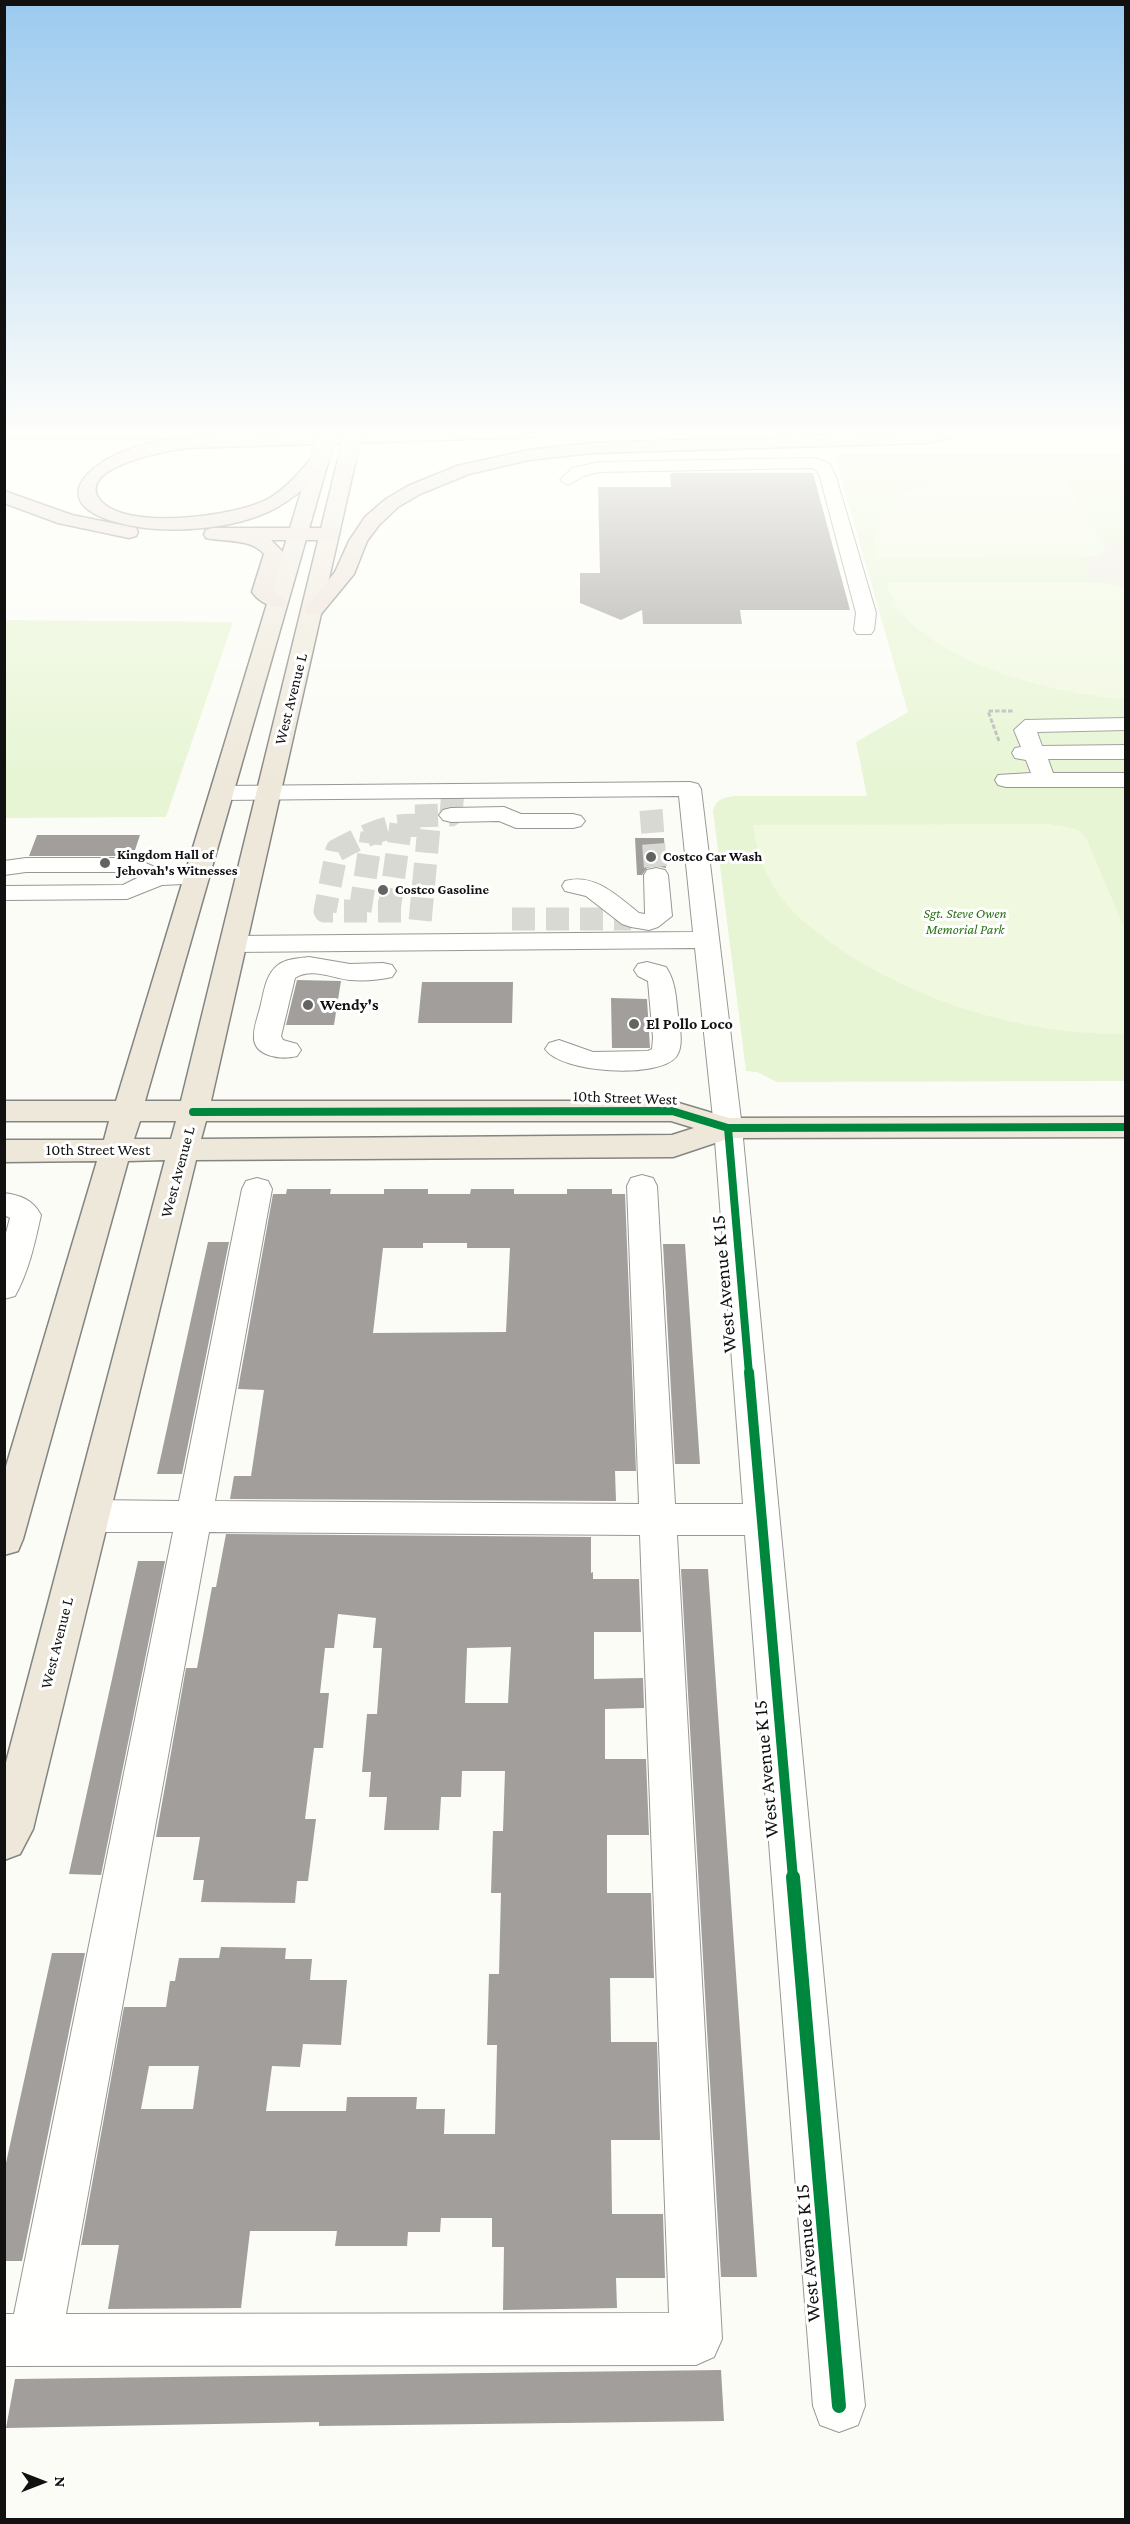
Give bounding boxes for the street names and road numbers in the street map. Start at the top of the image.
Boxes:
street label: West Avenue L [270,651,312,747]
street label: 10th Street West [573,1087,677,1109]
street label: West Avenue L [157,1124,199,1220]
street label: 10th Street West [46,1140,150,1160]
street label: West Avenue K 15 [706,1214,742,1354]
street label: West Avenue L [36,1595,78,1691]
street label: West Avenue K 15 [748,1699,784,1839]
street label: West Avenue K 15 [790,2183,826,2323]

